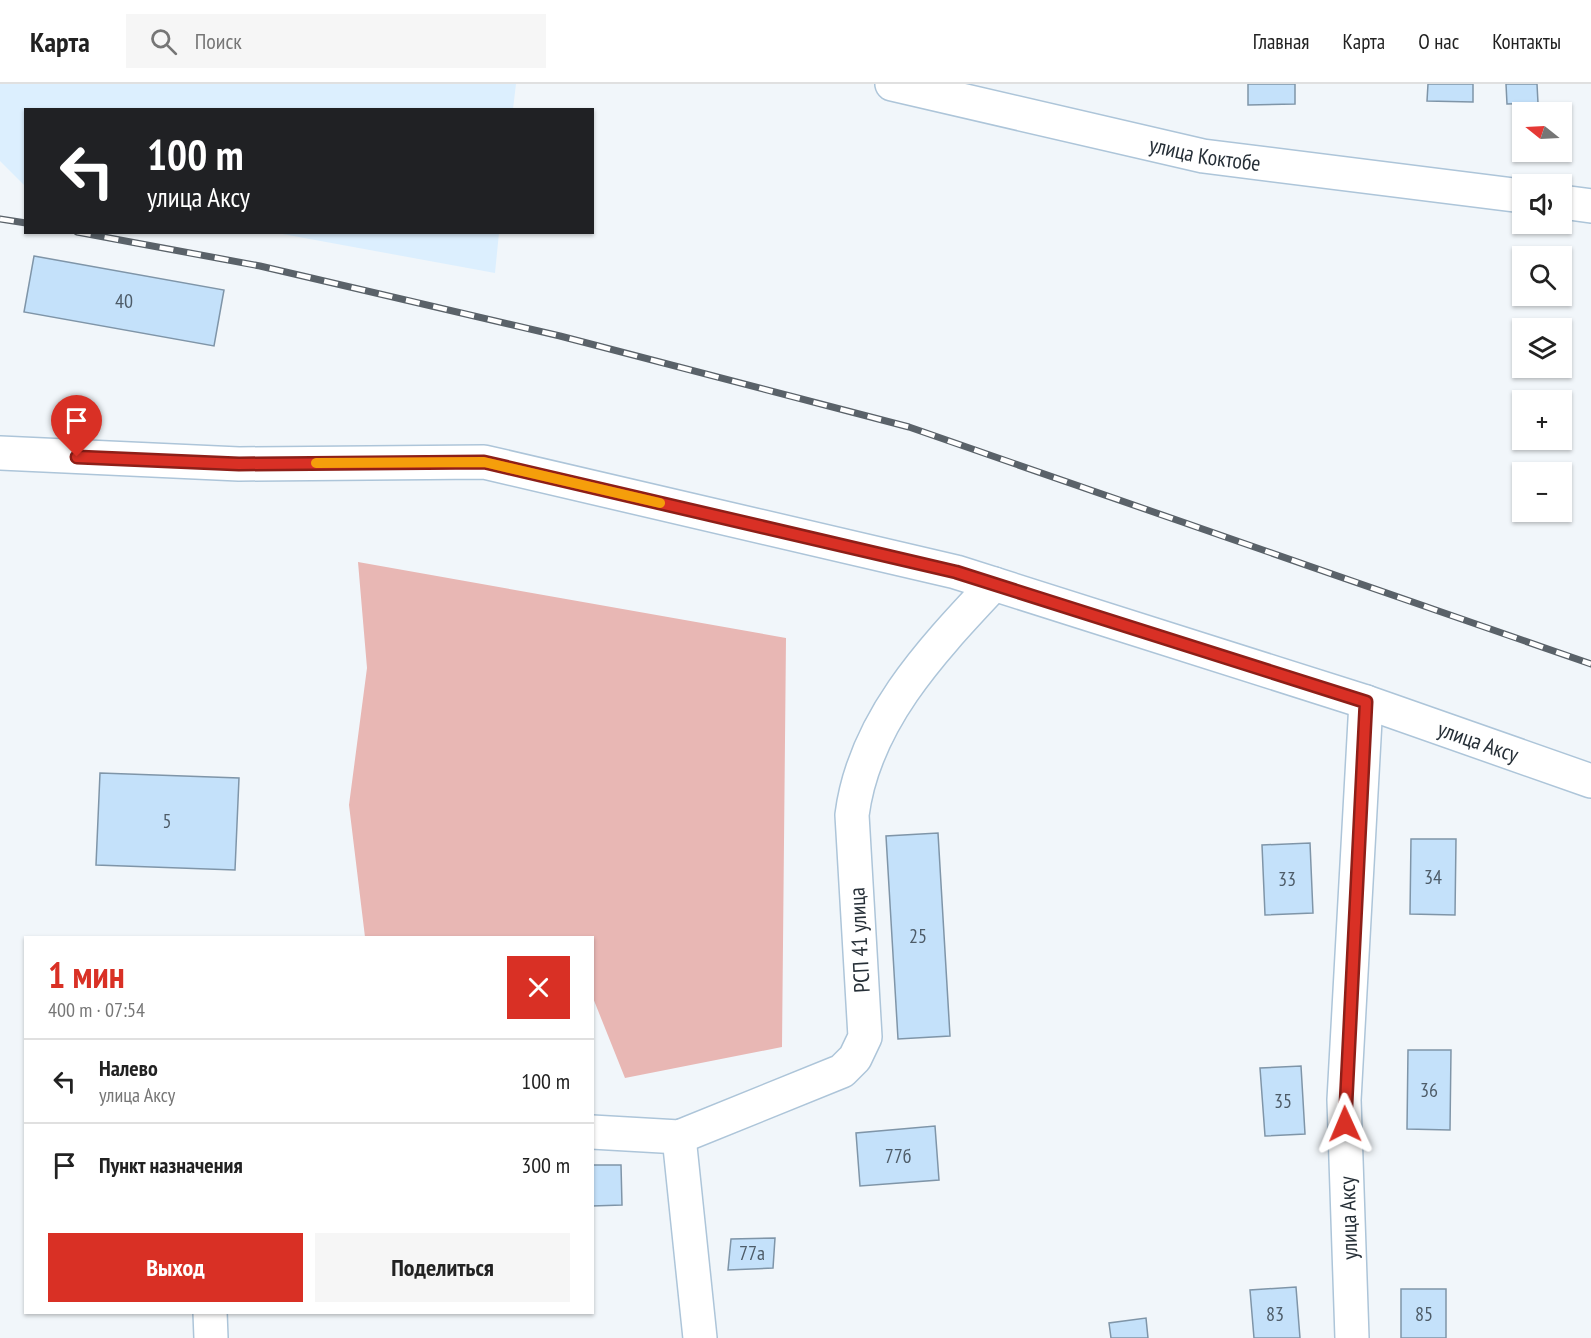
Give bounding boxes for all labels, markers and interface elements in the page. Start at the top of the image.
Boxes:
search box [126,14,546,68]
text: Карта [30,23,90,60]
icon: search [147,25,180,58]
text: Поиск [195,27,242,55]
text: Главная [1253,28,1309,55]
text: Карта [1342,28,1385,55]
text: О нас [1418,28,1459,55]
text: Контакты [1492,28,1561,55]
north arrow [1512,102,1572,162]
map controls [1512,102,1572,522]
text: 100 m [147,127,244,182]
street label: улица Коктобе [1147,130,1262,177]
icon: left [48,132,126,210]
button: sound [1512,174,1572,234]
text: улица Аксу [147,180,250,214]
button: search [1512,246,1572,306]
house number: 40 [115,288,133,314]
button: layers [1512,318,1572,378]
button: + [1512,390,1572,450]
pin [51,395,102,457]
icon: arrive [60,404,93,437]
button: − [1512,462,1572,522]
street label: улица Аксу [1434,714,1523,769]
house number: 5 [163,808,172,834]
house number: 34 [1424,864,1442,890]
house number: 33 [1278,866,1296,892]
street label: РСП 41 улица [842,887,876,993]
house number: 25 [909,923,927,949]
text: 1 мин [48,951,125,998]
button: close [507,956,570,1019]
text: 400 m · 07:54 [48,997,145,1023]
text: Налево [99,1054,158,1082]
icon: left [48,1065,81,1098]
text: 100 m [521,1067,570,1095]
house number: 36 [1420,1077,1438,1103]
text: улица Аксу [99,1082,175,1108]
house number: 35 [1274,1088,1292,1114]
position arrow [1313,1092,1377,1156]
house number: 77б [885,1143,911,1169]
icon: arrive [48,1149,81,1182]
text: Пункт назначения [99,1151,243,1179]
text: 300 m [521,1151,570,1179]
street label: улица Аксу [1333,1175,1363,1260]
button: Выход [48,1233,303,1302]
button: Поделиться [315,1233,570,1302]
house number: 77а [739,1240,765,1266]
house number: 83 [1266,1301,1284,1327]
house number: 85 [1415,1301,1433,1327]

